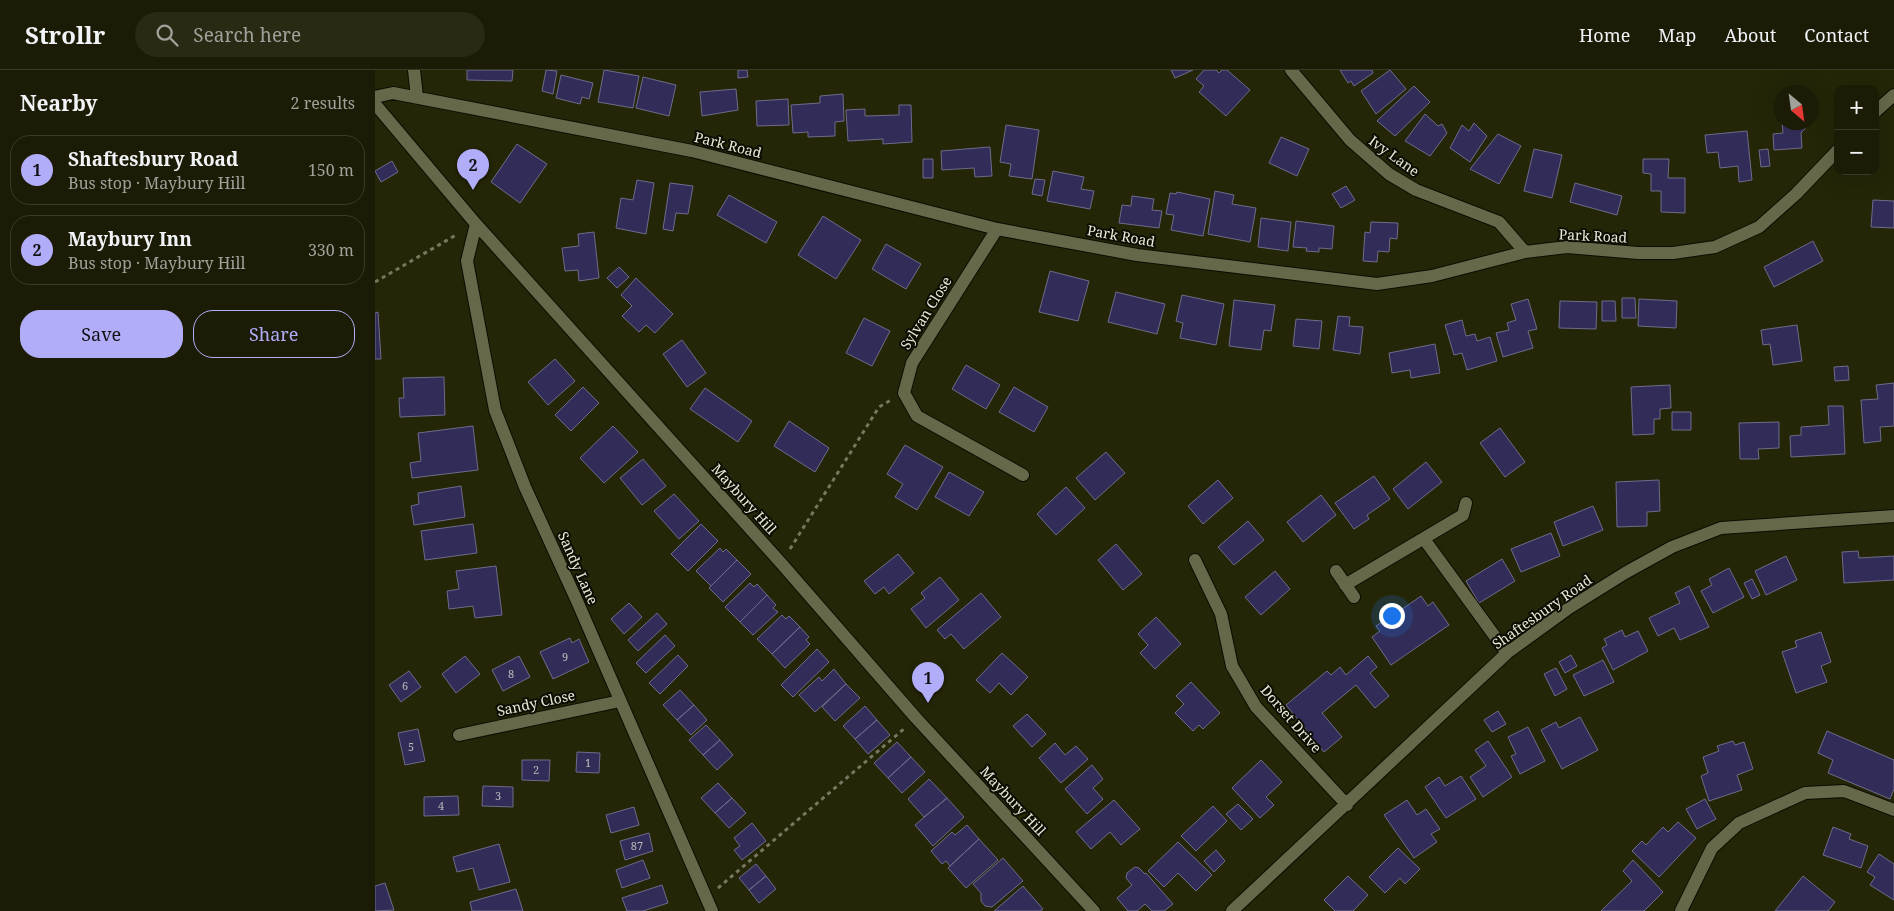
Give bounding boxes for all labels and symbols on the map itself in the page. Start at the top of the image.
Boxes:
north arrow [1774,85,1819,130]
street label: Park Road [693,127,764,162]
street label: Ivy Lane [1365,131,1423,180]
pin: 2 [457,149,489,190]
street label: Park Road [1086,220,1157,251]
street label: Park Road [1558,224,1628,247]
street label: Sylvan Close [896,272,956,353]
street label: Maybury Hill [708,459,781,538]
street label: Sandy Lane [554,528,603,607]
street label: Shaftesbury Road [1488,570,1596,653]
your location [1379,603,1405,629]
house number: 9 [562,649,568,664]
pin: 1 [912,662,944,703]
house number: 8 [508,666,514,681]
house number: 6 [402,678,408,693]
street label: Dorset Drive [1257,681,1326,757]
street label: Sandy Close [495,685,577,720]
house number: 5 [408,739,414,754]
house number: 1 [585,755,591,770]
house number: 2 [533,762,539,777]
street label: Maybury Hill [976,762,1051,840]
house number: 3 [495,788,501,803]
house number: 4 [438,798,444,813]
house number: 87 [631,838,643,853]

